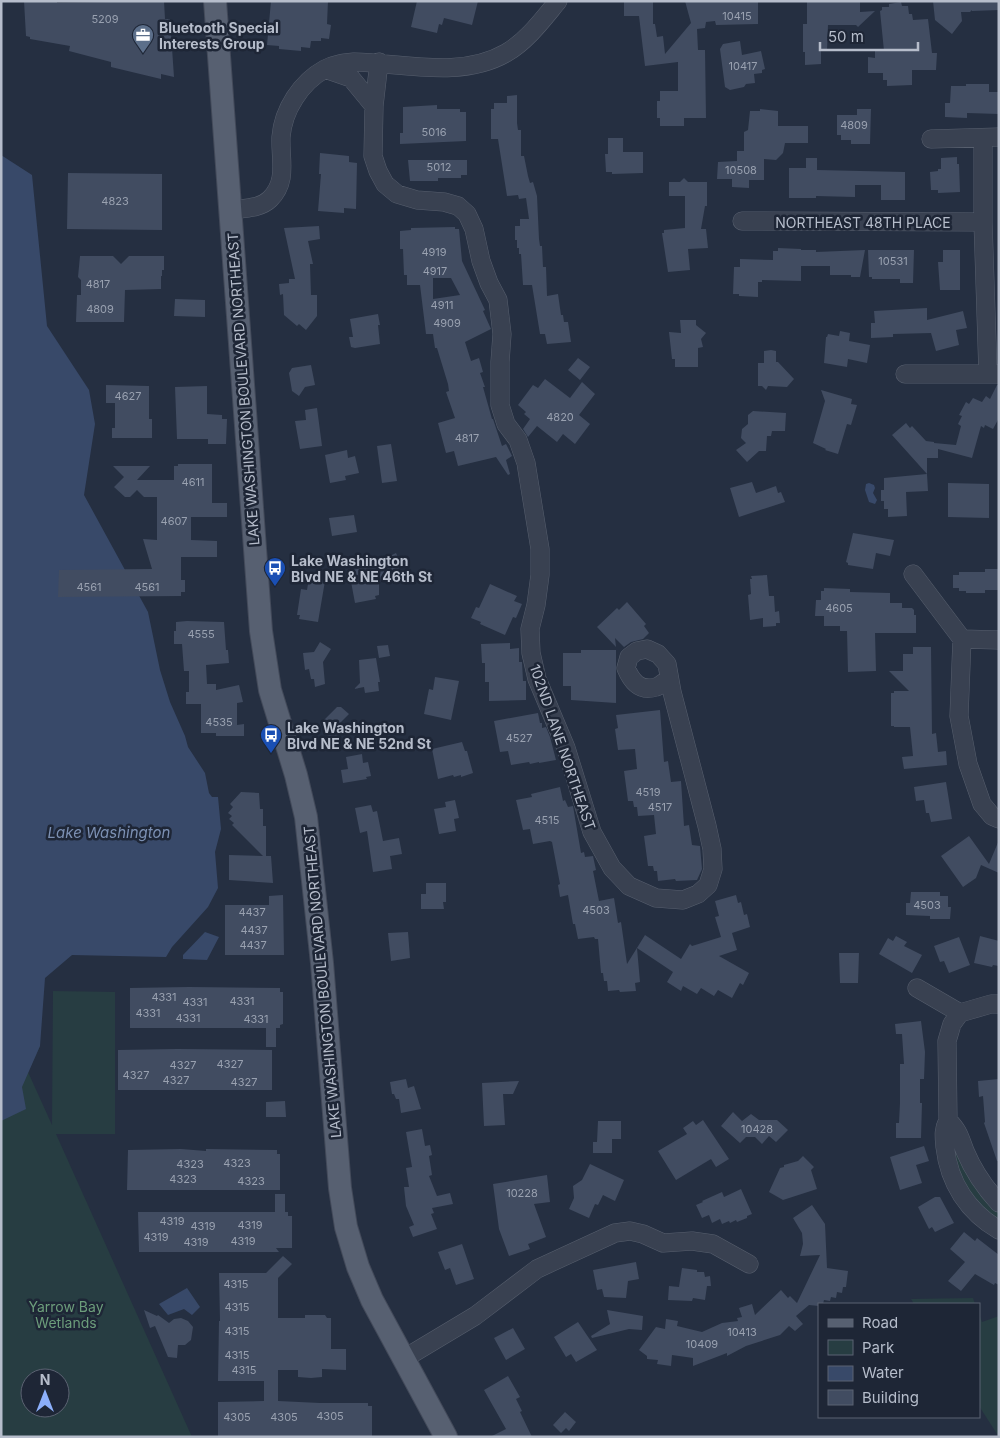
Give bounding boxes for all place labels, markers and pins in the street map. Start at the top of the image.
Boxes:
place label: Bluetooth Special Interests Group [159,19,279,52]
office icon: Bluetooth Special Interests Group [131,23,155,54]
place label: Lake Washington Blvd NE & NE 46th St [291,552,432,585]
bus stop icon: Lake Washington Blvd NE & NE 46th St [263,556,287,587]
place label: Lake Washington Blvd NE & NE 52nd St [287,719,431,752]
bus stop icon: Lake Washington Blvd NE & NE 52nd St [259,723,283,754]

